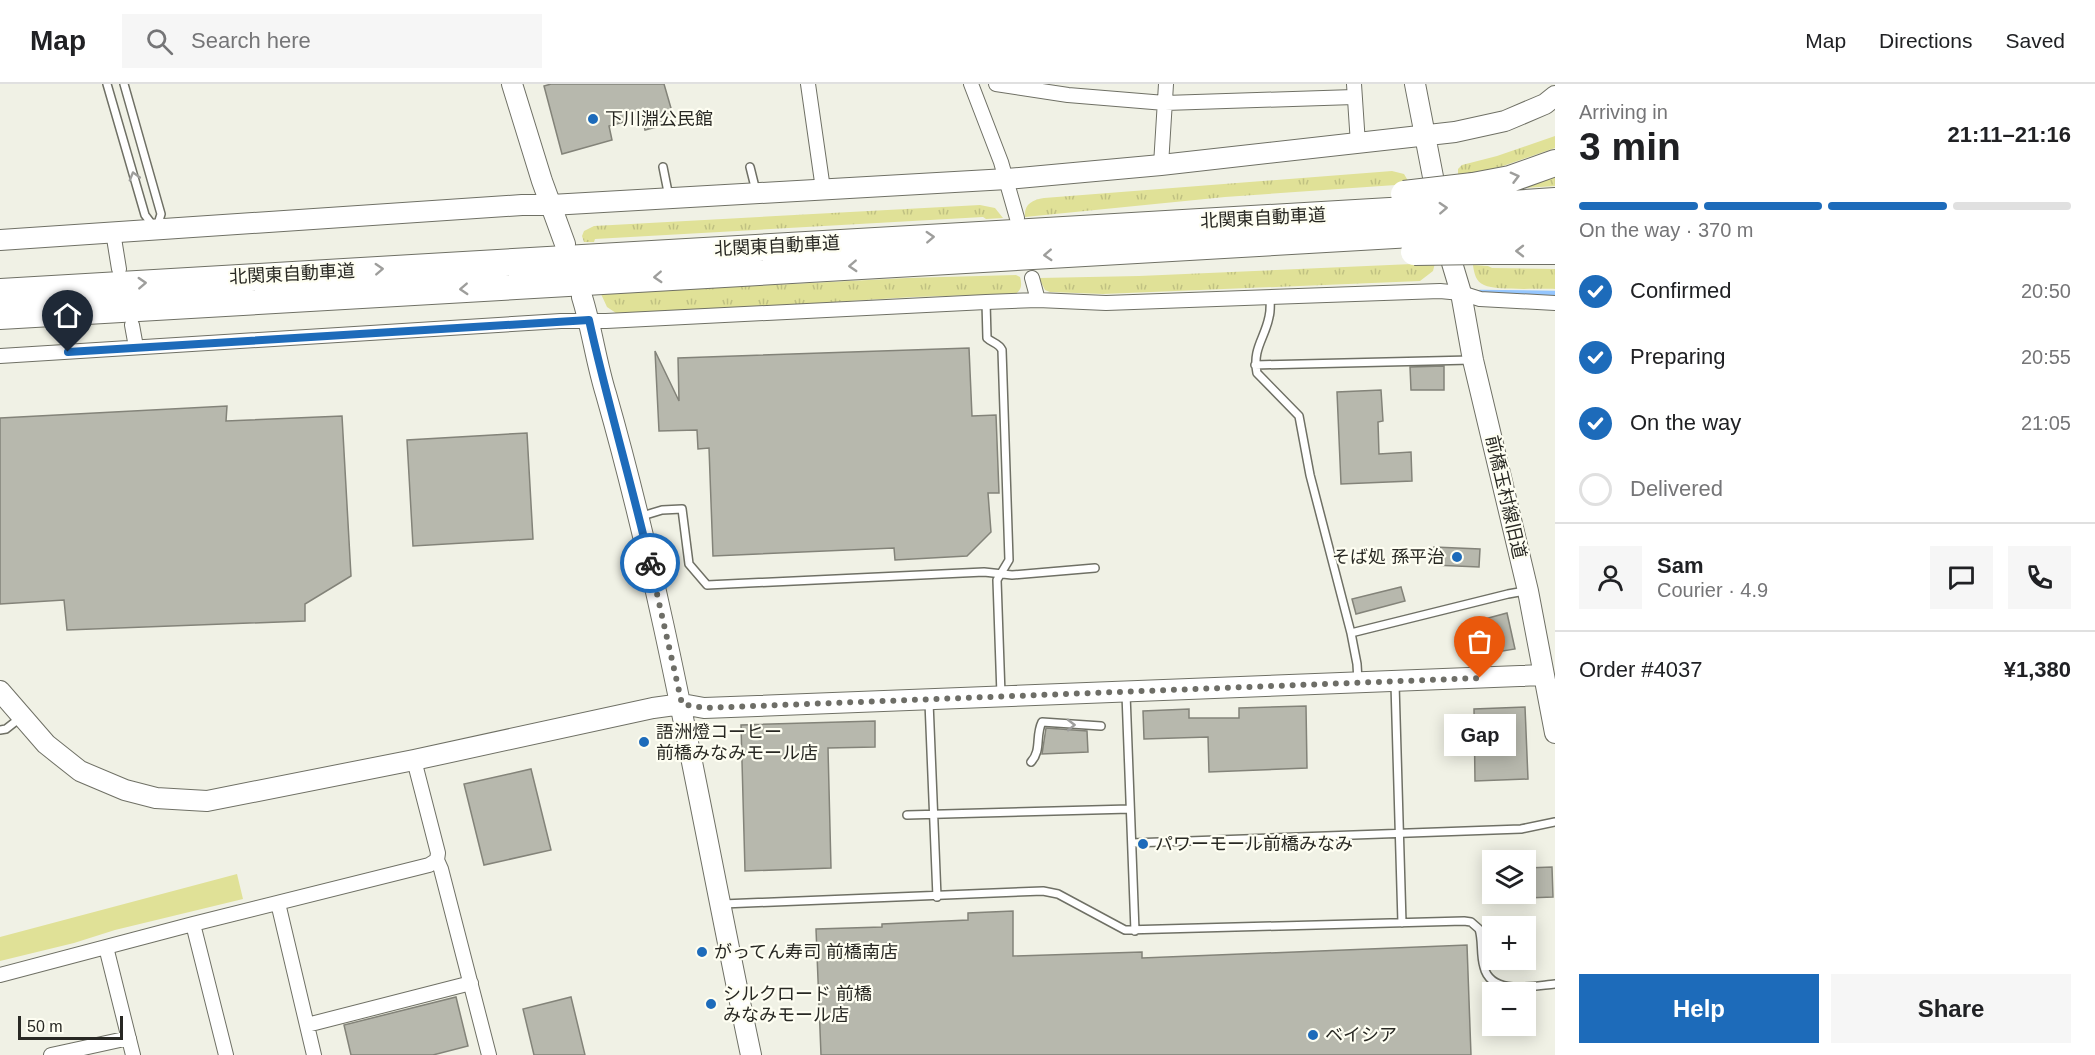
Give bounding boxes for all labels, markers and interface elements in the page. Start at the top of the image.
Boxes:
search box [122,14,542,68]
text: Map [30,25,86,56]
icon: search [143,25,176,58]
text: Search here [191,28,311,53]
text: Map [1805,29,1846,52]
text: Directions [1879,29,1972,52]
text: Saved [2005,29,2065,52]
text: Arriving in [1579,101,1668,123]
place label: 下川淵公民館 [605,109,713,129]
marker: 下川淵公民館 [586,112,600,126]
text: 21:11–21:16 [1947,122,2071,147]
text: 3 min [1579,125,1681,168]
one-way arrow [129,171,141,182]
one-way arrow [1509,172,1520,184]
one-way arrow [1439,202,1448,215]
street label: 北関東自動車道 [1200,205,1326,231]
text: On the way · 370 m [1579,219,1754,241]
one-way arrow [925,231,934,244]
street label: 北関東自動車道 [714,233,840,259]
one-way arrow [1515,245,1524,257]
one-way arrow [1043,248,1052,261]
one-way arrow [849,259,858,272]
street label: 北関東自動車道 [229,261,355,287]
one-way arrow [374,263,383,276]
one-way arrow [654,271,663,284]
icon: check [1579,275,1612,308]
one-way arrow [138,277,147,290]
text: Confirmed [1630,278,1731,303]
text: 20:50 [2021,280,2071,302]
one-way arrow [459,282,468,295]
pin [42,290,93,352]
icon: home [51,299,84,332]
icon: check [1579,341,1612,374]
text: Preparing [1630,344,1725,369]
text: 20:55 [2021,346,2071,368]
icon: check [1579,407,1612,440]
text: On the way [1630,410,1741,435]
text: 21:05 [2021,412,2071,434]
street label: 前橋玉村線旧道 [1482,433,1530,561]
text: Delivered [1630,476,1723,501]
courier [620,533,680,593]
button: person [1579,546,1642,609]
button: chat [1930,546,1993,609]
button: phone [2008,546,2071,609]
icon: bike [634,547,667,580]
place label: そば処 孫平治 [1332,547,1445,567]
marker: そば処 孫平治 [1450,550,1464,564]
text: Sam [1657,553,1703,578]
text: Courier · 4.9 [1657,579,1768,601]
pin [1454,616,1505,678]
icon: bag [1463,625,1496,658]
text: Order #4037 [1579,657,1703,682]
text: ¥1,380 [2004,657,2071,682]
callout: Gap [1444,714,1516,756]
one-way arrow [1067,718,1076,731]
place label: 語洲燈コーヒー 前橋みなみモール店 [656,722,818,763]
text: Gap [1461,724,1499,746]
marker: 語洲燈コーヒー 前橋みなみモール店 [637,735,651,749]
place label: パワーモール前橋みなみ [1155,834,1353,854]
marker: パワーモール前橋みなみ [1136,837,1150,851]
map controls [1482,850,1536,1036]
button: layers [1482,850,1536,904]
button: + [1482,916,1536,970]
place label: がってん寿司 前橋南店 [714,942,898,962]
marker: がってん寿司 前橋南店 [695,945,709,959]
button: Help [1579,974,1819,1043]
button: Share [1831,974,2071,1043]
button: − [1482,982,1536,1036]
place label: シルクロード 前橋 みなみモール店 [723,984,872,1025]
marker: シルクロード 前橋 みなみモール店 [704,997,718,1011]
scale bar [18,1013,123,1040]
text: 50 m [27,1018,63,1035]
place label: ベイシア [1325,1025,1397,1045]
marker: ベイシア [1306,1028,1320,1042]

